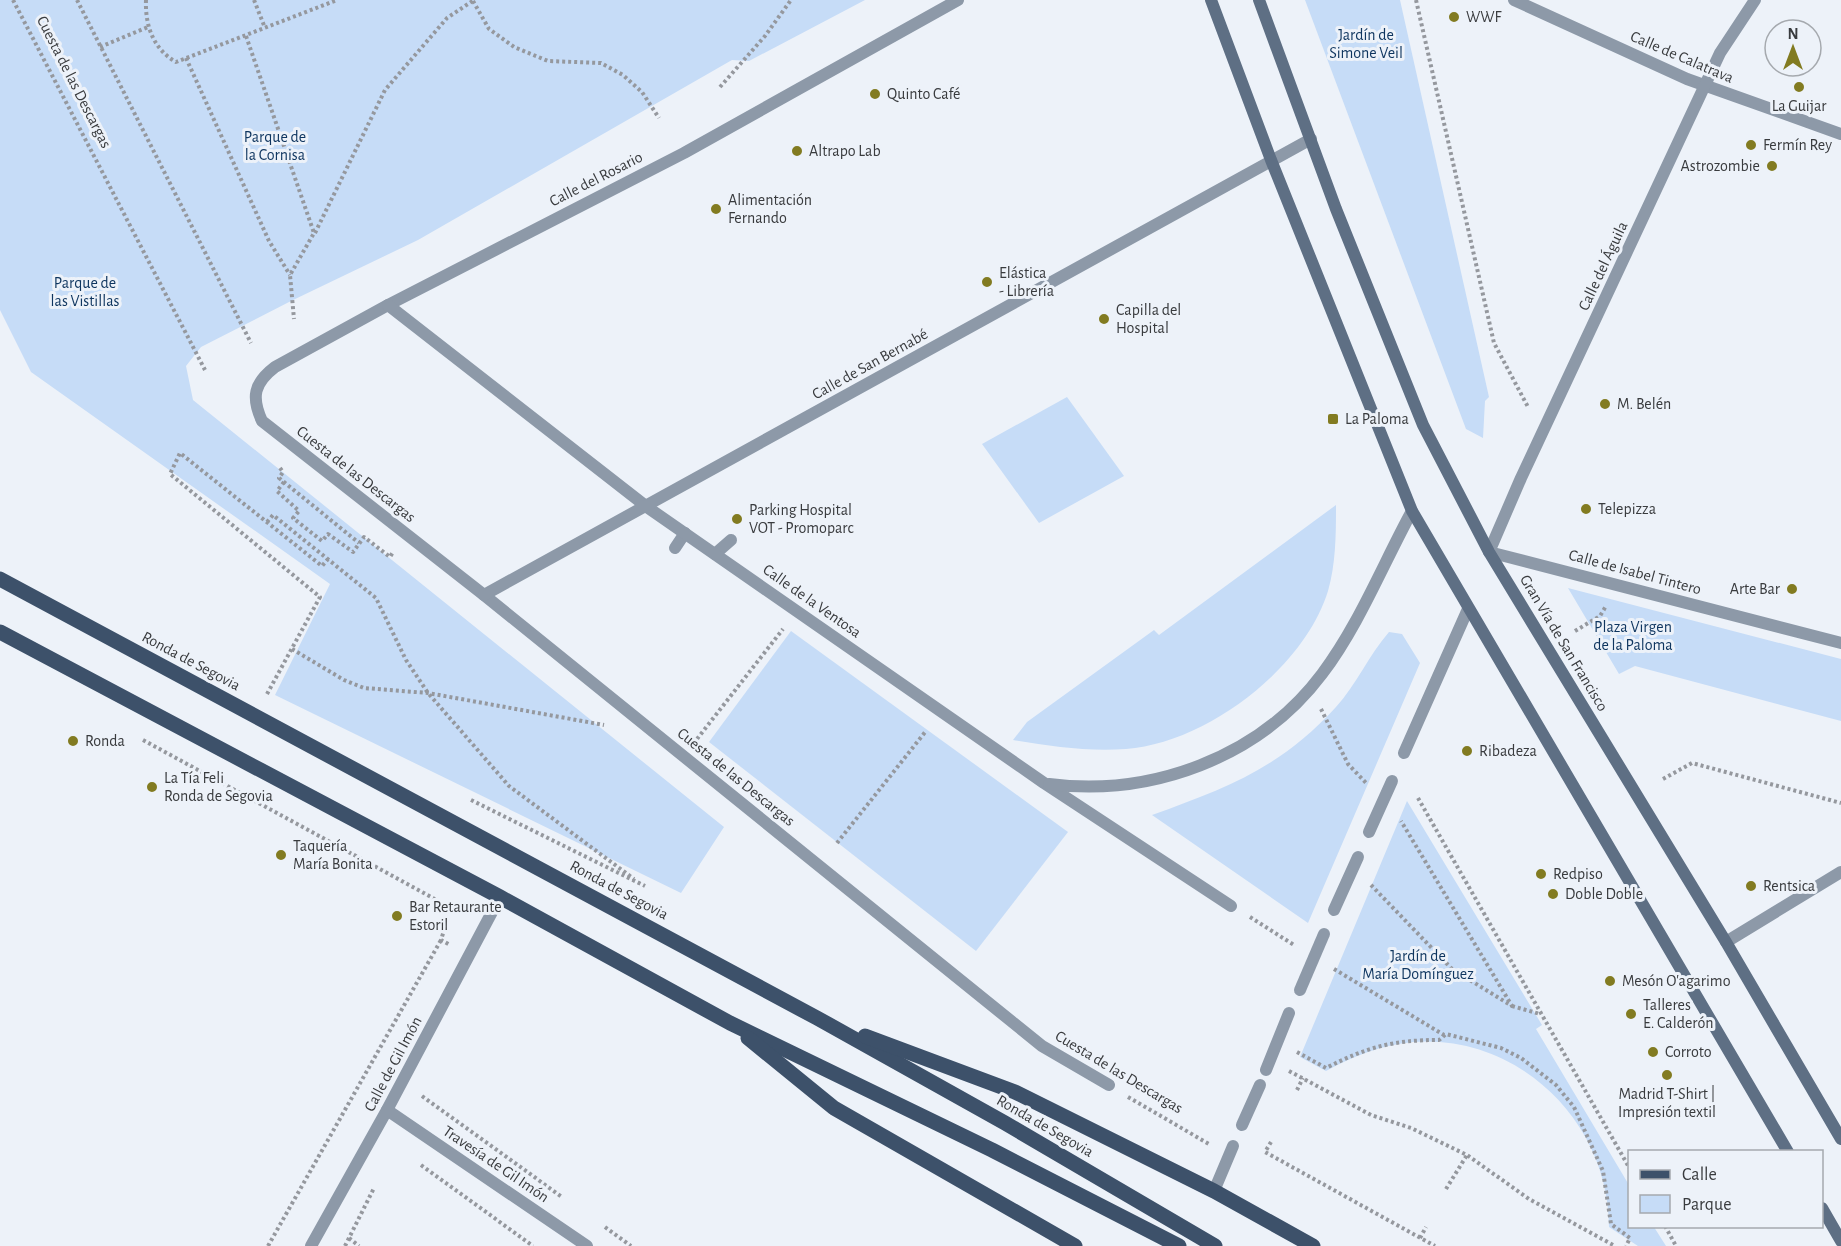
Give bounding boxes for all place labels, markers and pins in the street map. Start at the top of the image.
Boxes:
place label: WWF [1466,9,1503,25]
marker: WWF [1447,10,1461,24]
marker: La Guijar [1792,80,1806,94]
place label: Quinto Café [887,86,960,103]
marker: Quinto Café [868,87,882,101]
place label: La Guijar [1772,98,1827,115]
place label: Fermín Rey [1763,137,1832,154]
marker: Fermín Rey [1744,138,1758,152]
place label: Altrapo Lab [809,143,881,159]
marker: Altrapo Lab [790,144,804,158]
place label: Astrozombie [1681,158,1760,174]
marker: Astrozombie [1765,159,1779,173]
place label: Alimentación Fernando [728,192,812,226]
marker: Alimentación Fernando [709,202,723,216]
place label: Elástica - Librería [999,265,1054,299]
marker: Elástica - Librería [980,275,994,289]
place label: Capilla del Hospital [1116,302,1181,336]
marker: Capilla del Hospital [1097,312,1111,326]
place label: M. Belén [1617,396,1671,412]
marker: M. Belén [1598,397,1612,411]
place label: La Paloma [1345,411,1409,427]
marker: La Paloma [1326,412,1340,426]
place label: Telepizza [1598,501,1656,517]
place label: Parking Hospital VOT - Promoparc [749,502,854,536]
marker: Telepizza [1579,502,1593,516]
marker: Parking Hospital VOT - Promoparc [730,512,744,526]
place label: Arte Bar [1730,581,1781,597]
marker: Arte Bar [1785,582,1799,596]
place label: Ronda [85,733,125,749]
marker: Ronda [66,734,80,748]
place label: Ribadeza [1479,743,1537,759]
marker: Ribadeza [1460,744,1474,758]
place label: La Tía Feli Ronda de Segovia [164,770,273,804]
marker: La Tía Feli Ronda de Segovia [145,780,159,794]
place label: Taquería María Bonita [293,838,373,872]
marker: Taquería María Bonita [274,848,288,862]
place label: Redpiso [1553,866,1603,882]
marker: Redpiso [1534,867,1548,881]
place label: Rentsica [1763,878,1815,894]
marker: Rentsica [1744,879,1758,893]
place label: Doble Doble [1565,886,1643,902]
marker: Doble Doble [1546,887,1560,901]
place label: Bar Retaurante Estoril [409,899,502,933]
marker: Bar Retaurante Estoril [390,909,404,923]
place label: Mesón O'agarimo [1622,973,1731,989]
marker: Mesón O'agarimo [1603,974,1617,988]
place label: Talleres E. Calderón [1643,997,1713,1031]
marker: Talleres E. Calderón [1624,1007,1638,1021]
place label: Corroto [1665,1044,1712,1060]
marker: Corroto [1646,1045,1660,1059]
marker: Madrid T-Shirt | Impresión textil [1660,1068,1674,1082]
place label: Madrid T-Shirt | Impresión textil [1618,1085,1716,1120]

